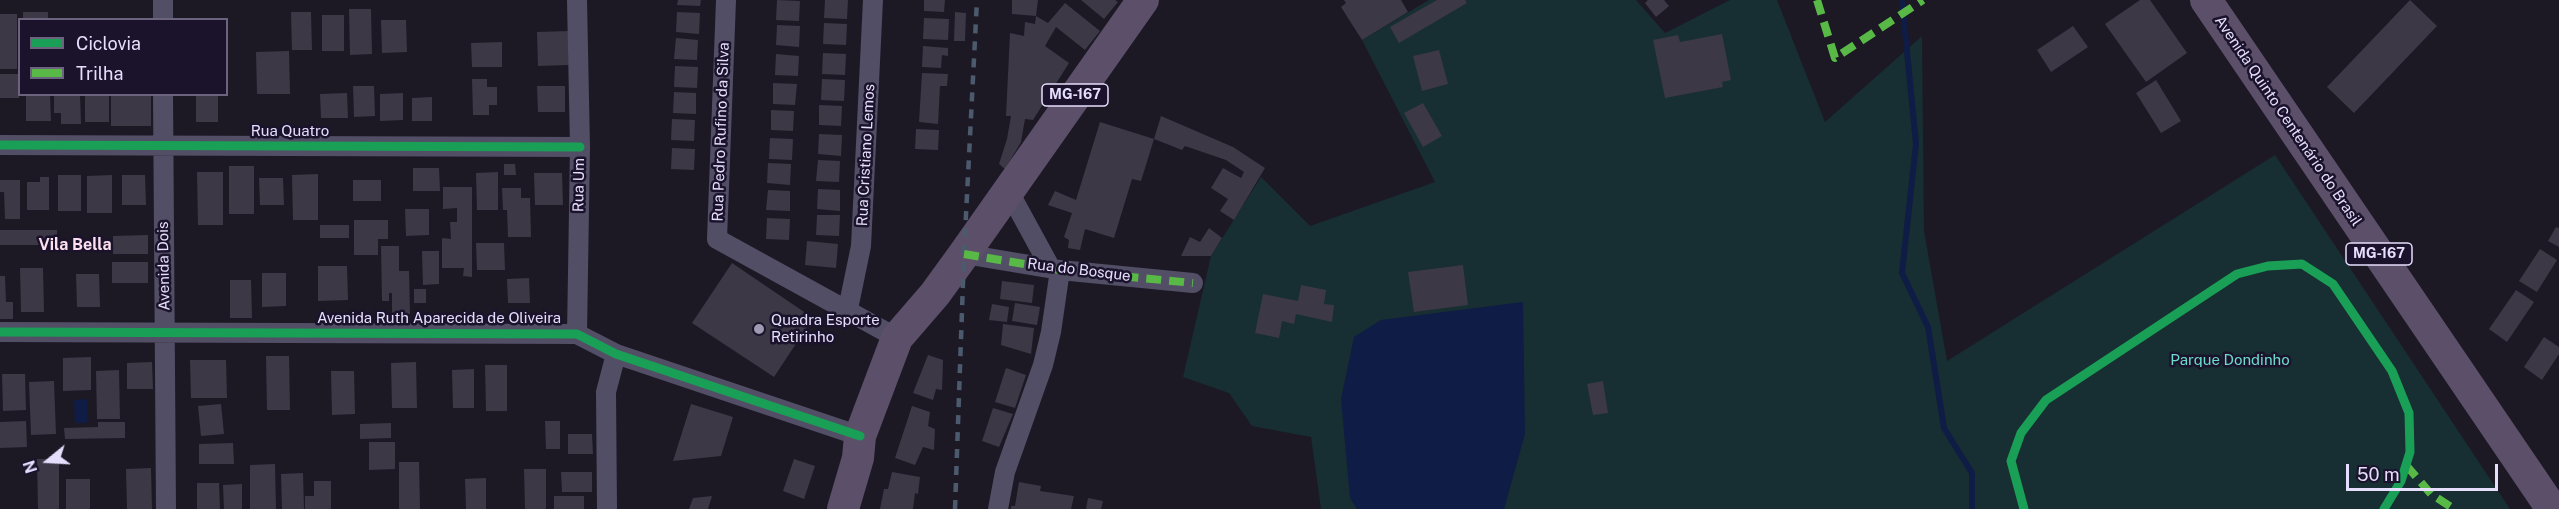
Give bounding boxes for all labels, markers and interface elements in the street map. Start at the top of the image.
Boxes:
street label: Avenida Quinto Centenário do Brasil [2211,12,2365,230]
legend [18,18,228,96]
text: Ciclovia [76,33,141,54]
street label: Rua Pedro Rufino da Silva [709,42,733,222]
text: Trilha [76,63,123,84]
street label: Rua Cristiano Lemos [853,83,879,227]
road number: MG-167 [1042,84,1108,106]
street label: Rua Quatro [251,122,329,140]
street label: Rua Um [570,158,588,212]
street label: Avenida Dois [154,221,174,311]
district label: Vila Bella [39,235,111,255]
road number: MG-167 [2346,243,2412,265]
street label: Rua do Bosque [1026,255,1132,285]
street label: Avenida Ruth Aparecida de Oliveira [317,309,561,327]
place label: Quadra Esporte Retirinho [771,311,880,346]
marker: Quadra Esporte Retirinho [752,322,766,336]
park label: Parque Dondinho [2170,351,2290,369]
north arrow [18,431,78,491]
scale bar [2349,452,2500,490]
text: N [19,458,41,476]
text: 50 m [2357,464,2400,485]

